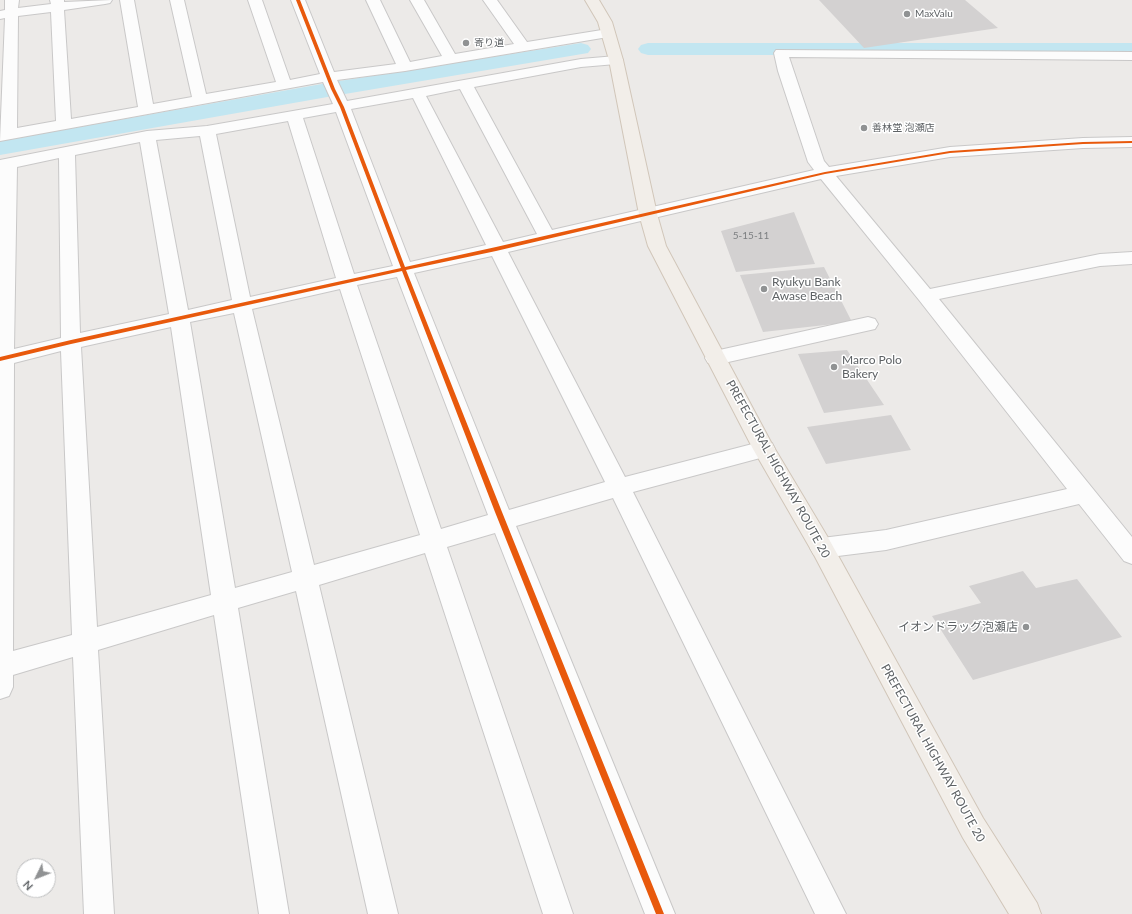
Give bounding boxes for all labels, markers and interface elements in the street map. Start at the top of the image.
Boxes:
place label: MaxValu [915,8,953,20]
marker: MaxValu [902,9,912,19]
place label: 寄り道 [474,37,504,49]
marker: 寄り道 [461,38,471,48]
place label: 善林堂 泡瀬店 [872,122,935,134]
marker: 善林堂 泡瀬店 [859,123,869,133]
house number: 5-15-11 [733,230,769,242]
place label: Ryukyu Bank Awase Beach [772,275,842,303]
marker: Ryukyu Bank Awase Beach [759,284,769,294]
place label: Marco Polo Bakery [842,353,902,381]
marker: Marco Polo Bakery [829,362,839,372]
street label: PREFECTURAL HIGHWAY ROUTE 20 [723,378,833,560]
place label: イオンドラッグ泡瀬店 [898,620,1018,634]
marker: イオンドラッグ泡瀬店 [1021,622,1031,632]
street label: PREFECTURAL HIGHWAY ROUTE 20 [878,662,988,844]
north arrow [16,858,56,898]
text: N [20,878,35,893]

